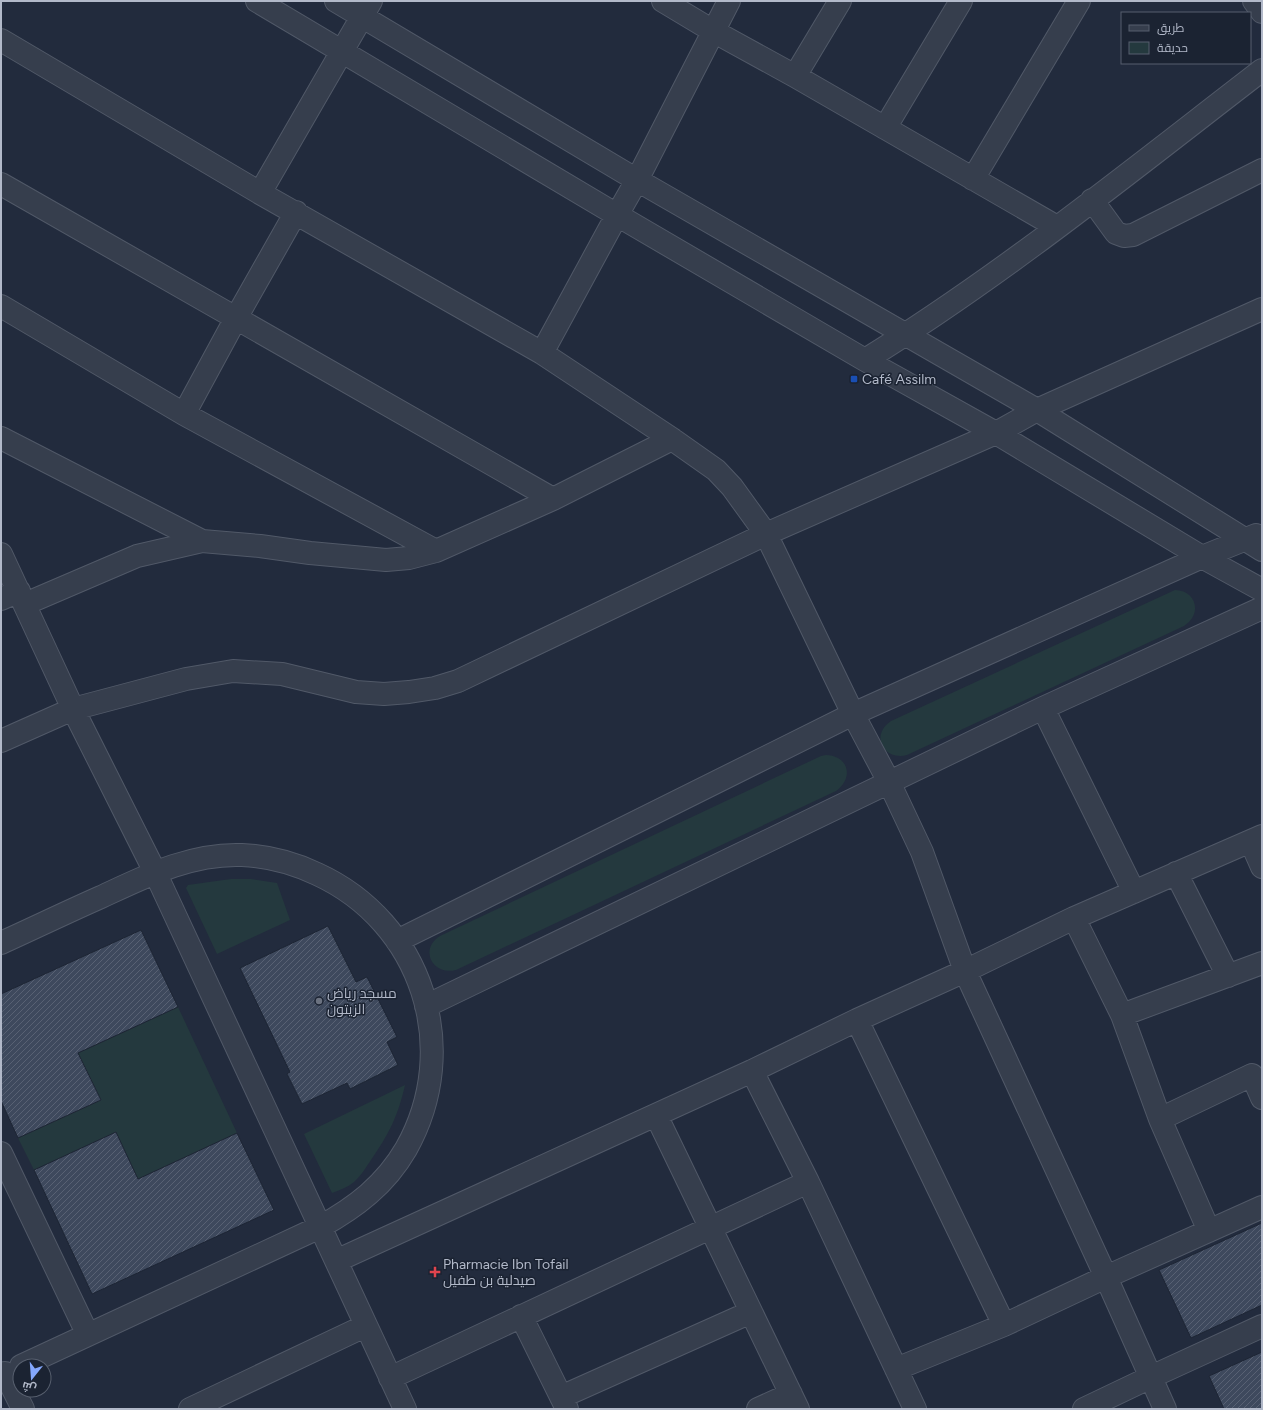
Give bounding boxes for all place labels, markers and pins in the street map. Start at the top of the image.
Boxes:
place label: Café Assilm [862,371,936,388]
marker: Café Assilm [849,374,859,384]
place label: مسجد رياض الزيتون [327,985,397,1018]
marker: مسجد رياض الزيتون [314,996,324,1006]
place label: Pharmacie Ibn Tofail صيدلية بن طفيل [443,1256,569,1289]
marker: Pharmacie Ibn Tofail صيدلية بن طفيل [430,1267,440,1277]

